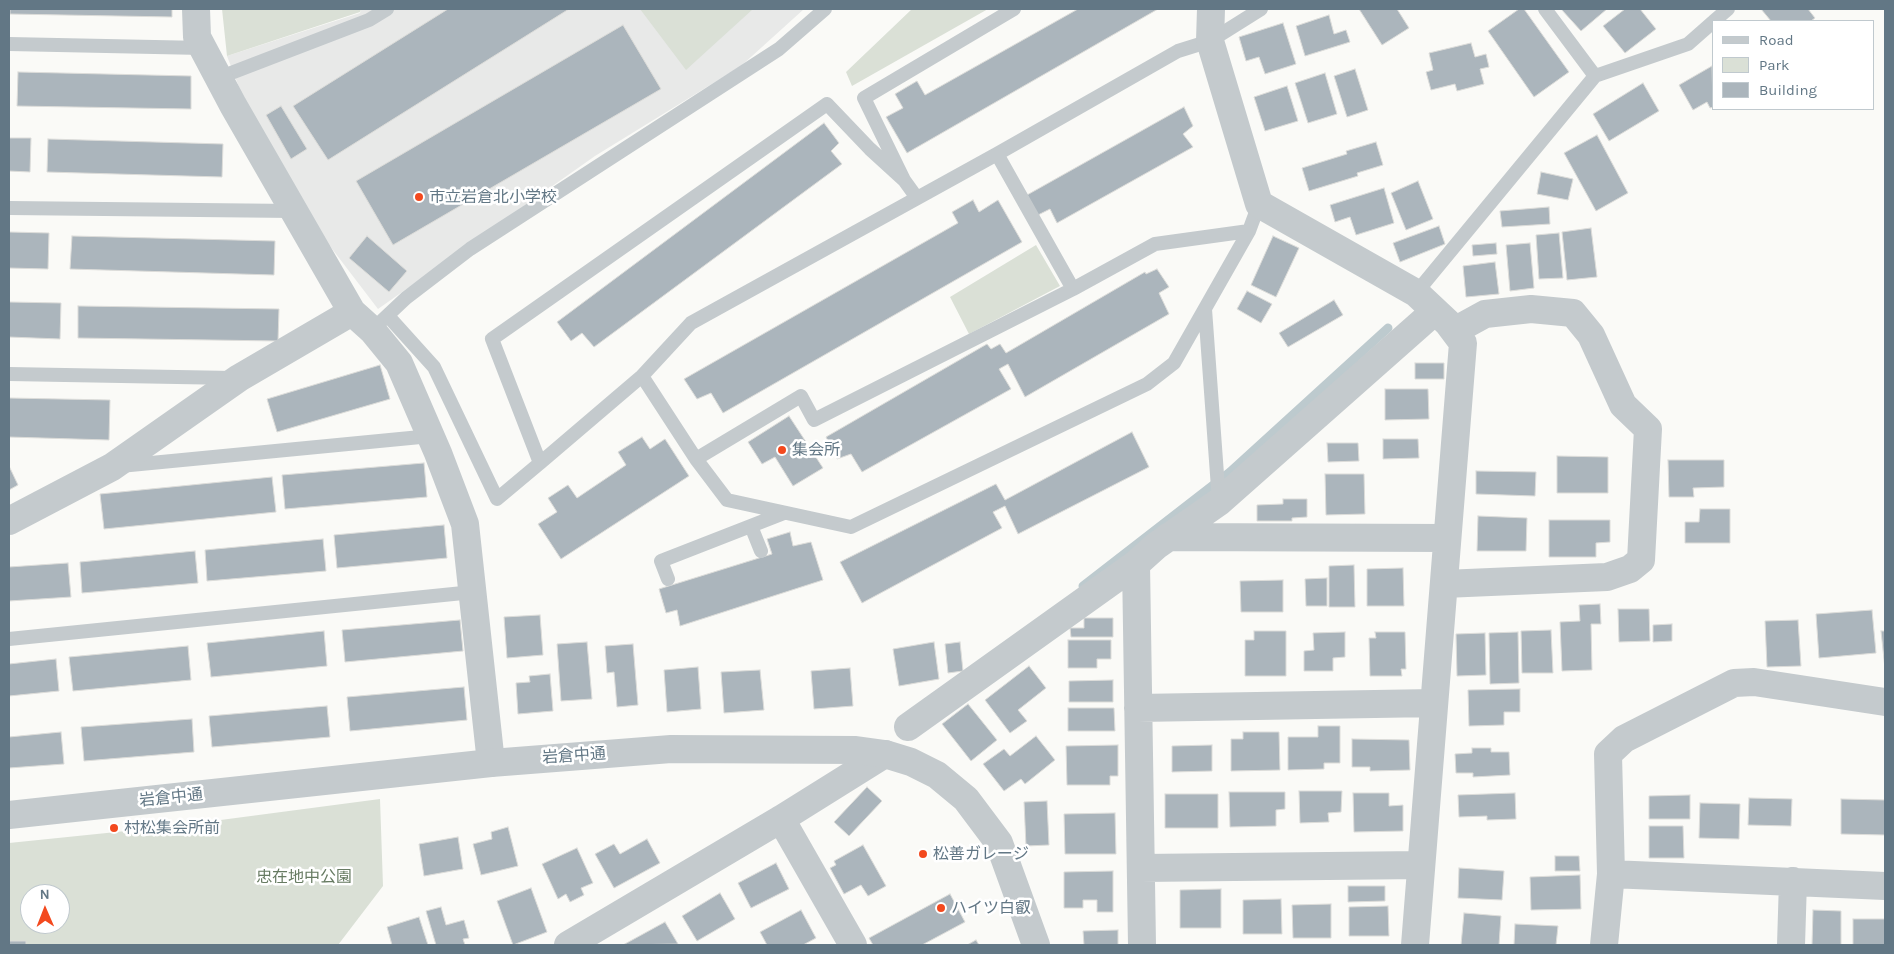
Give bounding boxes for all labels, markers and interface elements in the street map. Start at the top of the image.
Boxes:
legend [1712,20,1874,110]
text: Road [1759,31,1794,49]
text: Park [1759,56,1789,74]
text: Building [1759,81,1817,99]
place label: 市立岩倉北小学校 [429,187,557,207]
marker: 市立岩倉北小学校 [413,191,425,203]
place label: 集会所 [792,440,840,460]
marker: 集会所 [776,444,788,456]
street label: 岩倉中通 [541,744,607,768]
street label: 岩倉中通 [138,785,204,811]
place label: 村松集会所前 [124,818,220,838]
marker: 村松集会所前 [108,822,120,834]
place label: 松善ガレージ [933,844,1029,864]
marker: 松善ガレージ [917,848,929,860]
park label: 忠在地中公園 [256,867,352,887]
north arrow [20,884,70,934]
text: N [40,886,50,903]
place label: ハイツ白叡 [951,898,1031,918]
marker: ハイツ白叡 [935,902,947,914]

